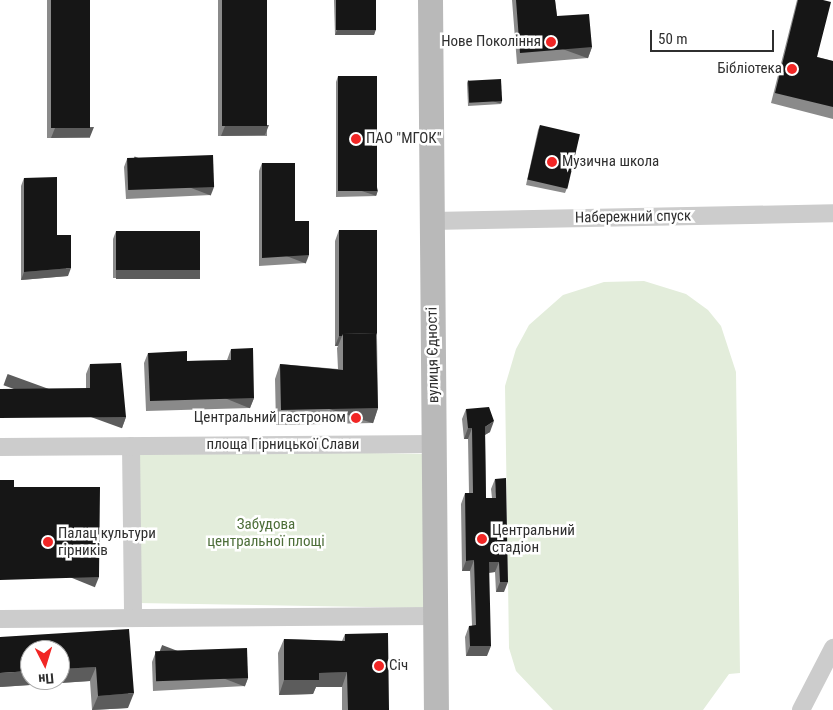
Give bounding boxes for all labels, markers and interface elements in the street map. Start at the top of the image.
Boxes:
scale bar [653,20,777,52]
text: 50 m [658,30,688,48]
place label: Нове Покоління [441,33,541,51]
marker: Нове Покоління [545,36,557,48]
place label: Бібліотека [717,60,782,78]
marker: Бібліотека [786,63,798,75]
place label: ПАО "МГОК" [366,130,442,148]
marker: ПАО "МГОК" [350,133,362,145]
place label: Музична школа [562,153,659,171]
marker: Музична школа [546,156,558,168]
street label: Набережний спуск [575,207,691,227]
street label: вулиця Єдності [423,307,443,403]
place label: Центральний гастроном [194,409,346,427]
marker: Центральний гастроном [350,412,362,424]
street label: площа Гірницької Слави [207,436,359,454]
park label: Забудова центральної площі [207,515,325,550]
place label: Центральний стадіон [492,521,575,556]
place label: Палац культури гірників [58,524,156,559]
marker: Центральний стадіон [476,533,488,545]
marker: Палац культури гірників [42,536,54,548]
north arrow [20,640,70,690]
place label: Січ [389,657,408,675]
marker: Січ [373,660,385,672]
text: Пн [38,670,55,688]

